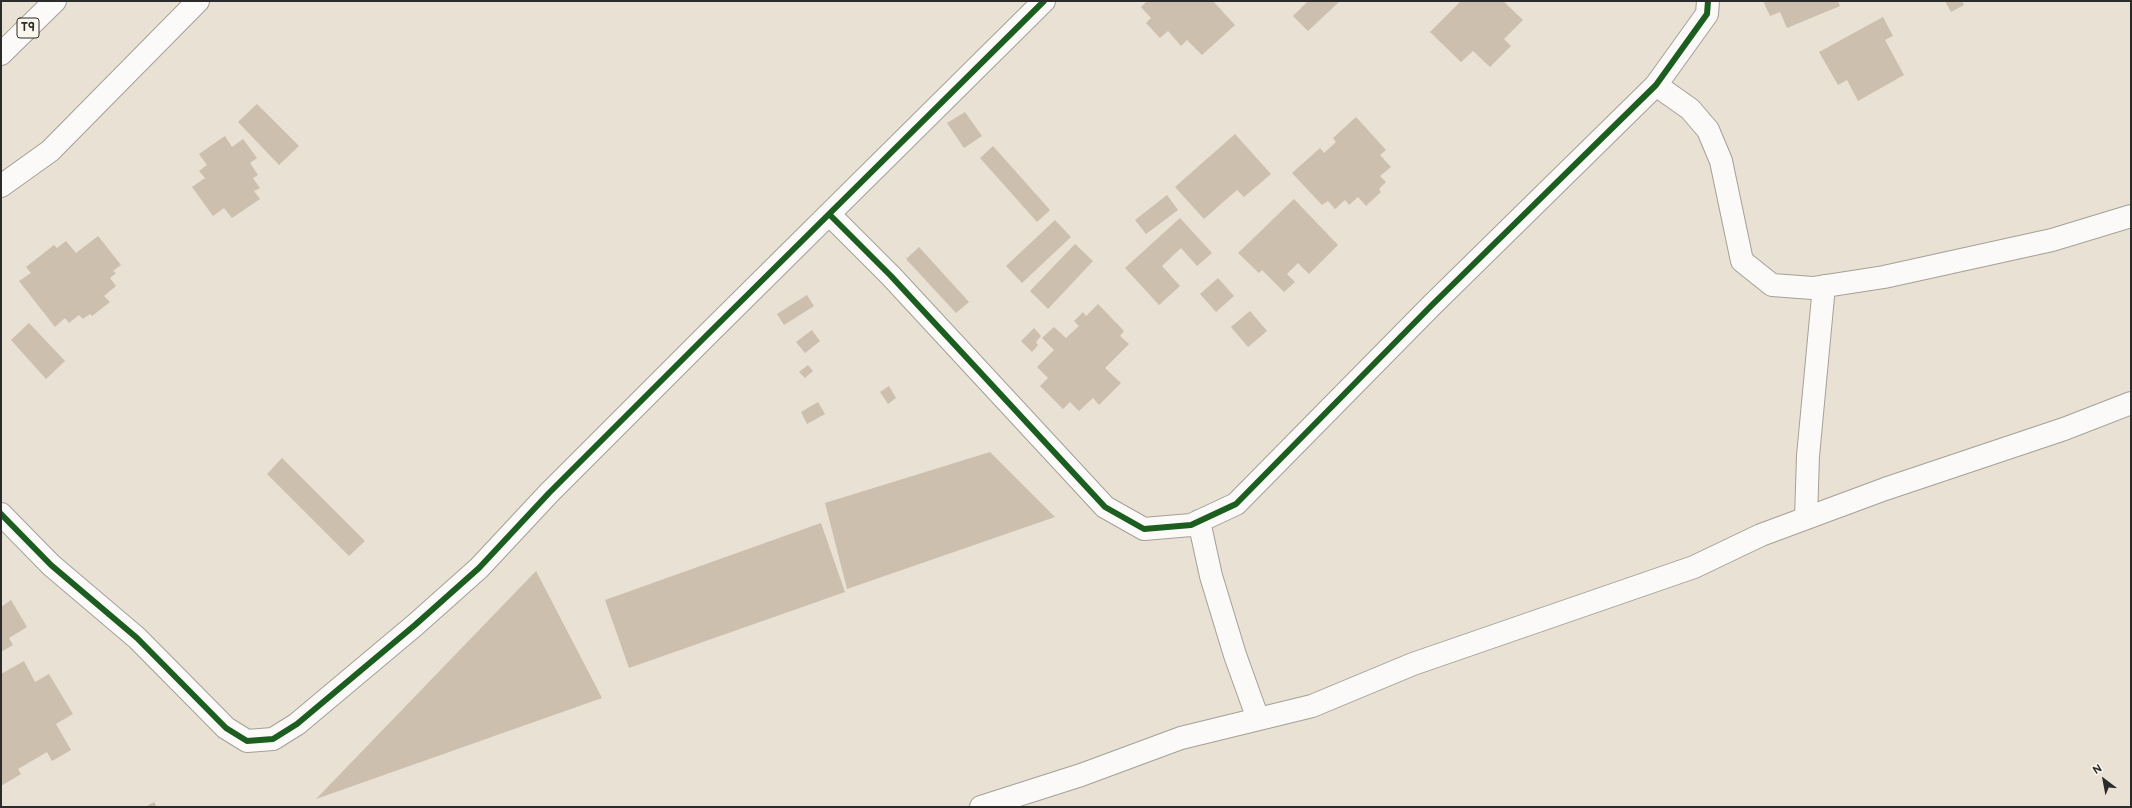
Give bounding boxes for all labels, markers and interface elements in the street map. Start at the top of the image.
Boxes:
road number: T9 [17,18,39,38]
north arrow [2084,760,2124,800]
text: N [2090,762,2104,777]

